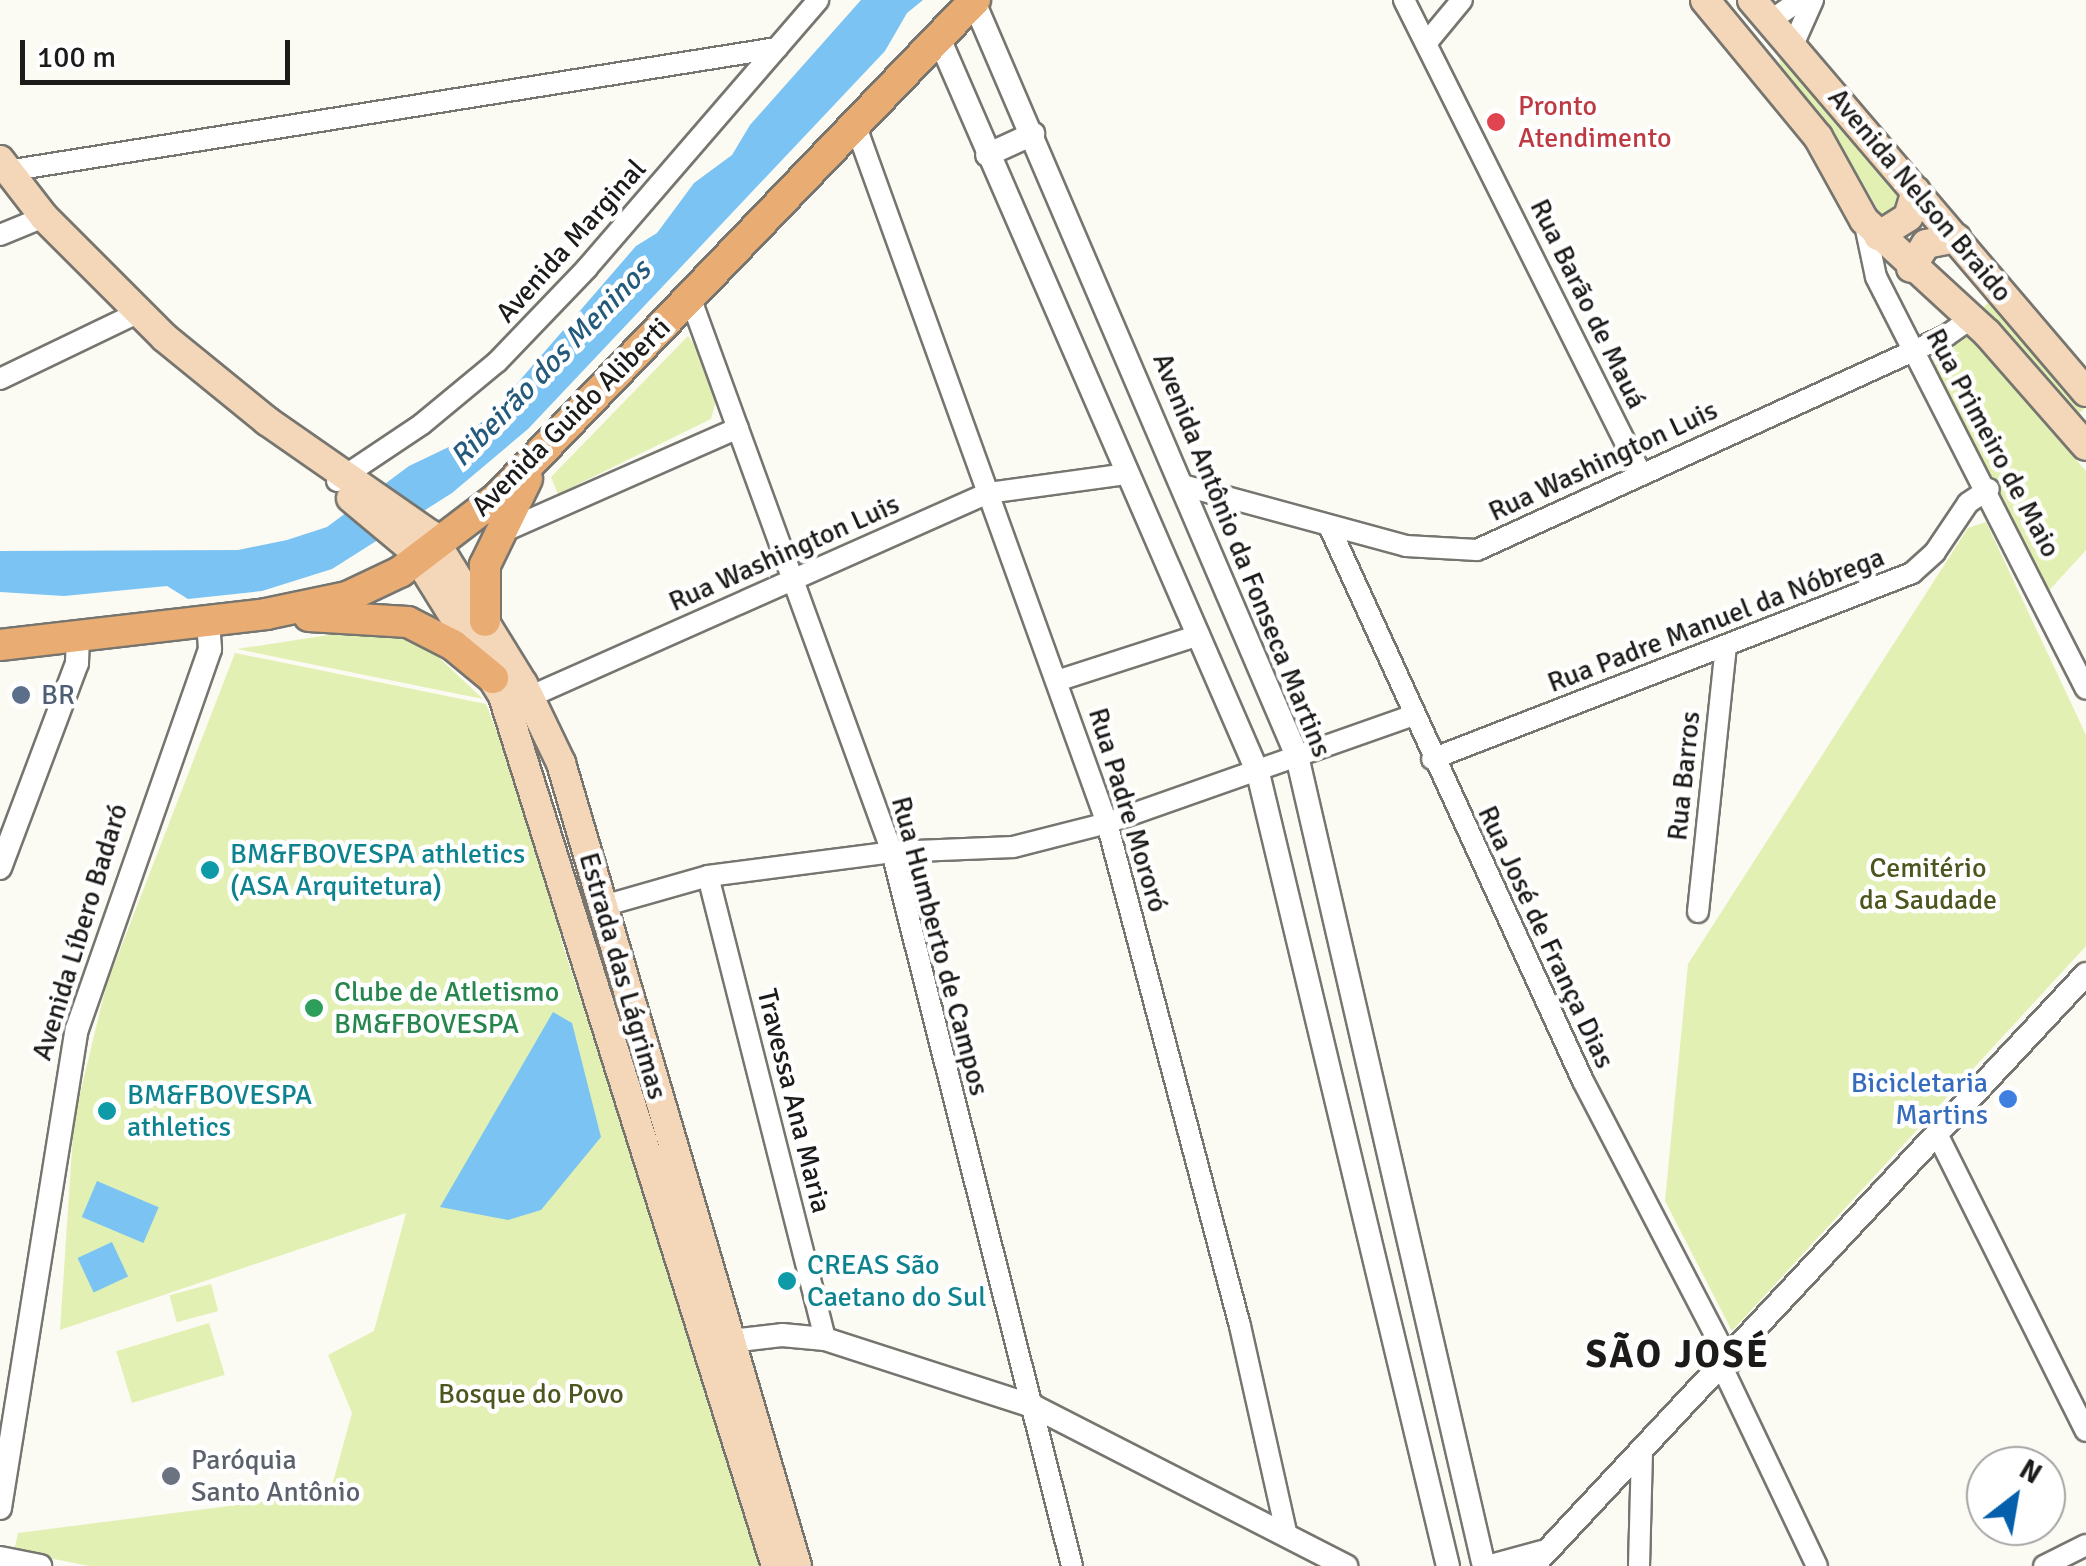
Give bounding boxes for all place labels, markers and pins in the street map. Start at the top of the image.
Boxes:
place label: Pronto Atendimento [1518,89,1672,155]
marker: Pronto Atendimento [1483,109,1509,135]
place label: BR [41,678,75,712]
marker: BR [10,684,32,706]
place label: BM&FBOVESPA athletics (ASA Arquitetura) [230,837,525,903]
marker: BM&FBOVESPA athletics (ASA Arquitetura) [199,859,221,881]
place label: Clube de Atletismo BM&FBOVESPA [334,975,559,1041]
marker: Clube de Atletismo BM&FBOVESPA [303,997,325,1019]
place label: Bicicletaria Martins [1851,1066,1988,1132]
place label: BM&FBOVESPA athletics [127,1078,312,1144]
marker: Bicicletaria Martins [1997,1088,2019,1110]
marker: BM&FBOVESPA athletics [96,1100,118,1122]
place label: CREAS São Caetano do Sul [807,1248,986,1314]
marker: CREAS São Caetano do Sul [776,1270,798,1292]
place label: Paróquia Santo Antônio [191,1443,360,1509]
marker: Paróquia Santo Antônio [160,1465,182,1487]

